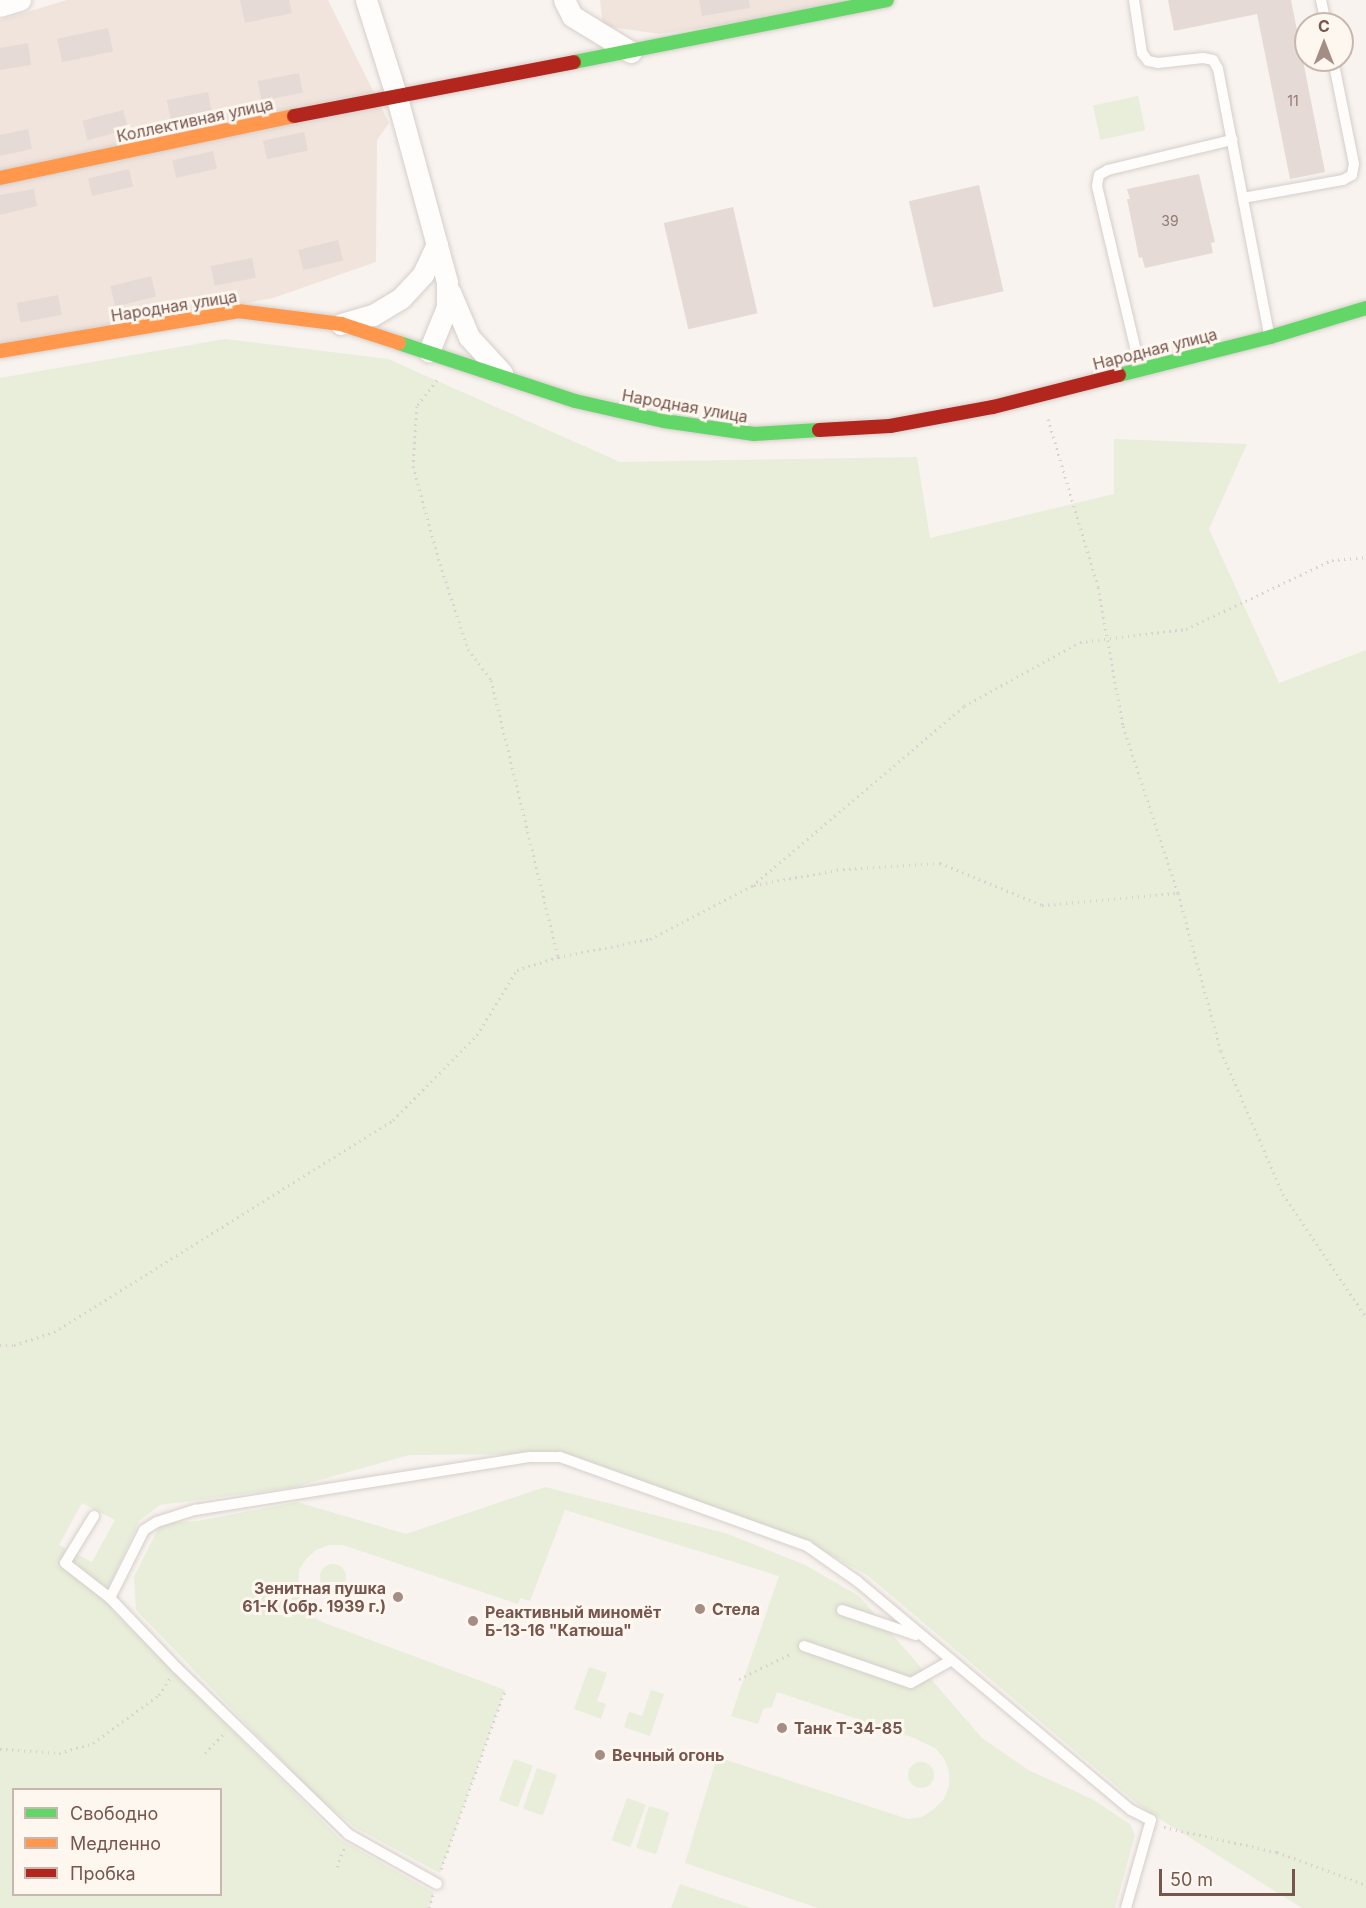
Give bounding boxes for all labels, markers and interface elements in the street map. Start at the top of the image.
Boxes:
north arrow [1294,12,1354,72]
text: С [1318,16,1330,36]
house number: 11 [1287,93,1299,109]
street label: Коллективная улица [115,94,275,146]
house number: 39 [1161,213,1179,229]
street label: Народная улица [109,287,239,325]
street label: Народная улица [1091,324,1219,374]
street label: Народная улица [621,385,749,427]
place label: Зенитная пушка 61-К (обр. 1939 г.) [242,1578,386,1616]
marker: Зенитная пушка 61-К (обр. 1939 г.) [391,1590,405,1604]
place label: Стела [712,1599,760,1619]
place label: Реактивный миномёт Б-13-16 "Катюша" [485,1602,661,1640]
marker: Стела [693,1602,707,1616]
marker: Реактивный миномёт Б-13-16 "Катюша" [466,1614,480,1628]
place label: Танк Т-34-85 [794,1718,902,1738]
marker: Танк Т-34-85 [775,1721,789,1735]
place label: Вечный огонь [612,1745,724,1765]
marker: Вечный огонь [593,1748,607,1762]
legend [12,1788,222,1896]
text: Свободно [70,1803,158,1824]
text: Медленно [70,1833,161,1854]
scale bar [1162,1857,1298,1895]
text: Пробка [70,1863,136,1884]
text: 50 m [1170,1869,1213,1890]

